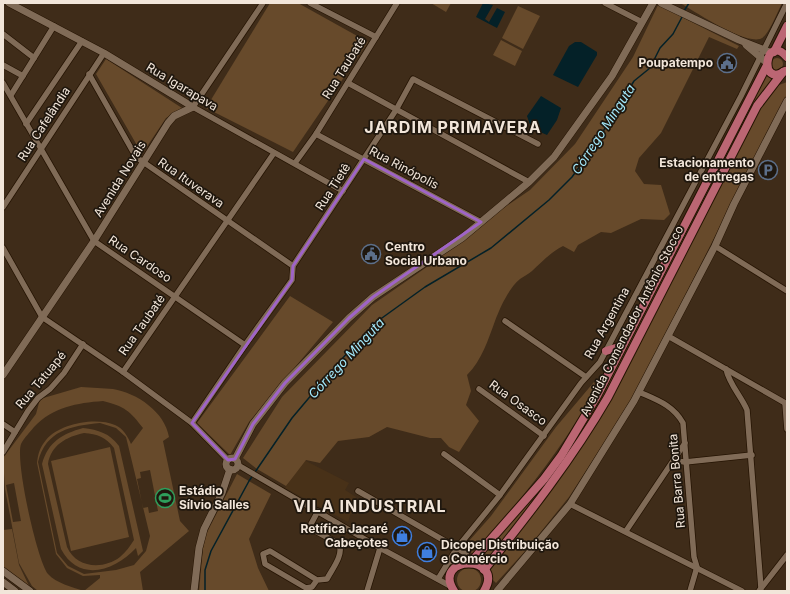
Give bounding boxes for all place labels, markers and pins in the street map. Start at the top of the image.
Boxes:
public building icon: Poupatempo [716,52,738,74]
place label: Poupatempo [639,55,713,70]
place label: Estacionamento de entregas [659,155,754,184]
parking icon: Estacionamento de entregas [757,159,779,181]
place label: Centro Social Urbano [385,239,467,268]
public building icon: Centro Social Urbano [360,243,382,265]
place label: Estádio Sílvio Salles [179,483,250,512]
sports icon: Estádio Sílvio Salles [154,487,176,509]
place label: Retífica Jacaré Cabeçotes [300,521,388,550]
shop icon: Retífica Jacaré Cabeçotes [391,525,413,547]
place label: Dicopel Distribuição e Comércio [441,537,559,566]
shop icon: Dicopel Distribuição e Comércio [416,541,438,563]

